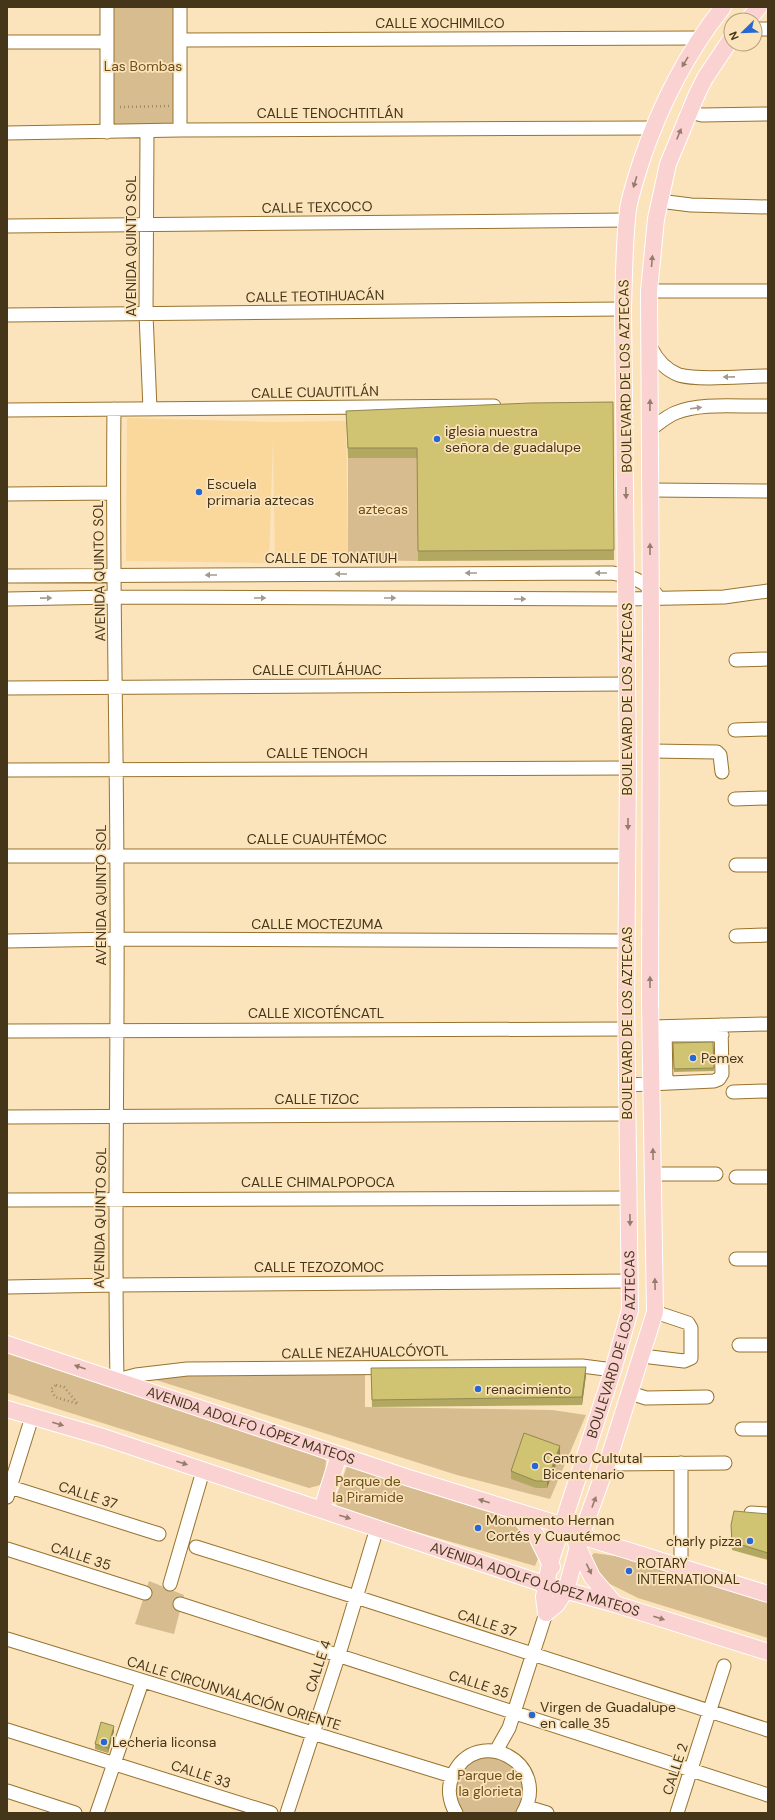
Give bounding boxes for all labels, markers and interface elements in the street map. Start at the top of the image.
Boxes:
north arrow [723,12,763,52]
street label: CALLE XOCHIMILCO [375,14,505,32]
text: N [726,29,742,42]
one-way arrow [681,56,688,68]
park label: Las Bombas [104,57,182,75]
street label: CALLE TENOCHTITLÁN [257,104,403,122]
one-way arrow [676,129,682,140]
street label: AVENIDA QUINTO SOL [122,175,140,317]
one-way arrow [632,176,638,188]
street label: CALLE TEXCOCO [261,197,373,217]
one-way arrow [649,255,655,267]
street label: BOULEVARD DE LOS AZTECAS [614,279,636,473]
street label: CALLE TEOTIHUACÁN [246,286,384,306]
one-way arrow [722,374,735,380]
street label: CALLE CUAUTITLÁN [251,382,379,402]
one-way arrow [646,399,653,411]
one-way arrow [690,405,702,411]
place label: iglesia nuestra señora de guadalupe [445,422,581,456]
marker: iglesia nuestra señora de guadalupe [432,434,442,444]
place label: Escuela primaria aztecas [207,475,314,509]
marker: Escuela primaria aztecas [194,487,204,497]
one-way arrow [623,487,629,500]
street label: AVENIDA QUINTO SOL [89,500,109,642]
park label: aztecas [358,500,408,518]
one-way arrow [647,542,653,555]
street label: CALLE DE TONATIUH [265,549,397,567]
one-way arrow [465,570,477,577]
one-way arrow [594,570,607,576]
one-way arrow [334,571,347,577]
one-way arrow [204,572,217,578]
one-way arrow [40,595,53,601]
one-way arrow [254,595,267,601]
one-way arrow [384,595,397,601]
one-way arrow [514,596,527,602]
street label: BOULEVARD DE LOS AZTECAS [618,603,636,795]
street label: CALLE CUITLÁHUAC [252,661,382,679]
street label: CALLE TENOCH [266,744,368,762]
one-way arrow [625,818,631,831]
street label: AVENIDA QUINTO SOL [92,824,110,966]
street label: CALLE CUAUHTÉMOC [247,830,387,848]
street label: CALLE MOCTEZUMA [251,915,383,933]
street label: BOULEVARD DE LOS AZTECAS [618,927,636,1119]
one-way arrow [647,975,653,988]
street label: CALLE XICOTÉNCATL [248,1004,384,1022]
place label: Pemex [701,1049,744,1067]
marker: Pemex [688,1053,698,1063]
street label: CALLE TIZOC [275,1090,359,1108]
street label: AVENIDA QUINTO SOL [90,1147,110,1289]
one-way arrow [650,1147,656,1160]
street label: CALLE CHIMALPOPOCA [241,1173,395,1191]
one-way arrow [627,1214,633,1227]
street label: BOULEVARD DE LOS AZTECAS [582,1250,639,1441]
street label: CALLE TEZOZOMOC [254,1258,384,1276]
one-way arrow [652,1277,658,1290]
street label: CALLE NEZAHUALCÓYOTL [281,1342,449,1362]
one-way arrow [74,1364,86,1370]
place label: renacimiento [486,1380,571,1398]
street label: AVENIDA ADOLFO LÓPEZ MATEOS [144,1382,357,1468]
marker: renacimiento [473,1384,483,1394]
one-way arrow [52,1421,64,1427]
place label: Centro Cultutal Bicentenario [543,1449,642,1483]
one-way arrow [176,1461,188,1467]
marker: Centro Cultutal Bicentenario [530,1461,540,1471]
park label: Parque de la Piramide [332,1472,404,1506]
street label: CALLE 37 [56,1477,120,1513]
one-way arrow [591,1496,597,1508]
one-way arrow [477,1498,489,1504]
place label: Monumento Hernan Cortés y Cuautémoc [486,1511,621,1545]
one-way arrow [339,1514,351,1520]
marker: Monumento Hernan Cortés y Cuautémoc [473,1523,483,1533]
place label: charly pizza [666,1532,742,1550]
marker: charly pizza [745,1536,755,1546]
street label: CALLE 35 [49,1538,113,1574]
street label: AVENIDA ADOLFO LÓPEZ MATEOS [428,1538,642,1620]
place label: ROTARY INTERNATIONAL [637,1554,740,1588]
one-way arrow [586,1564,592,1575]
marker: ROTARY INTERNATIONAL [624,1566,634,1576]
street label: CALLE 37 [455,1605,519,1641]
one-way arrow [653,1615,665,1621]
street label: CALLE 4 [301,1637,335,1694]
street label: CALLE CIRCUNVALACIÓN ORIENTE [125,1652,343,1734]
street label: CALLE 35 [447,1666,511,1702]
place label: Virgen de Guadalupe en calle 35 [540,1698,676,1732]
marker: Virgen de Guadalupe en calle 35 [527,1710,537,1720]
place label: Lecheria liconsa [112,1733,216,1751]
marker: Lecheria liconsa [99,1737,109,1747]
street label: CALLE 2 [658,1741,692,1797]
street label: CALLE 33 [169,1756,233,1792]
park label: Parque de la glorieta [457,1766,523,1800]

